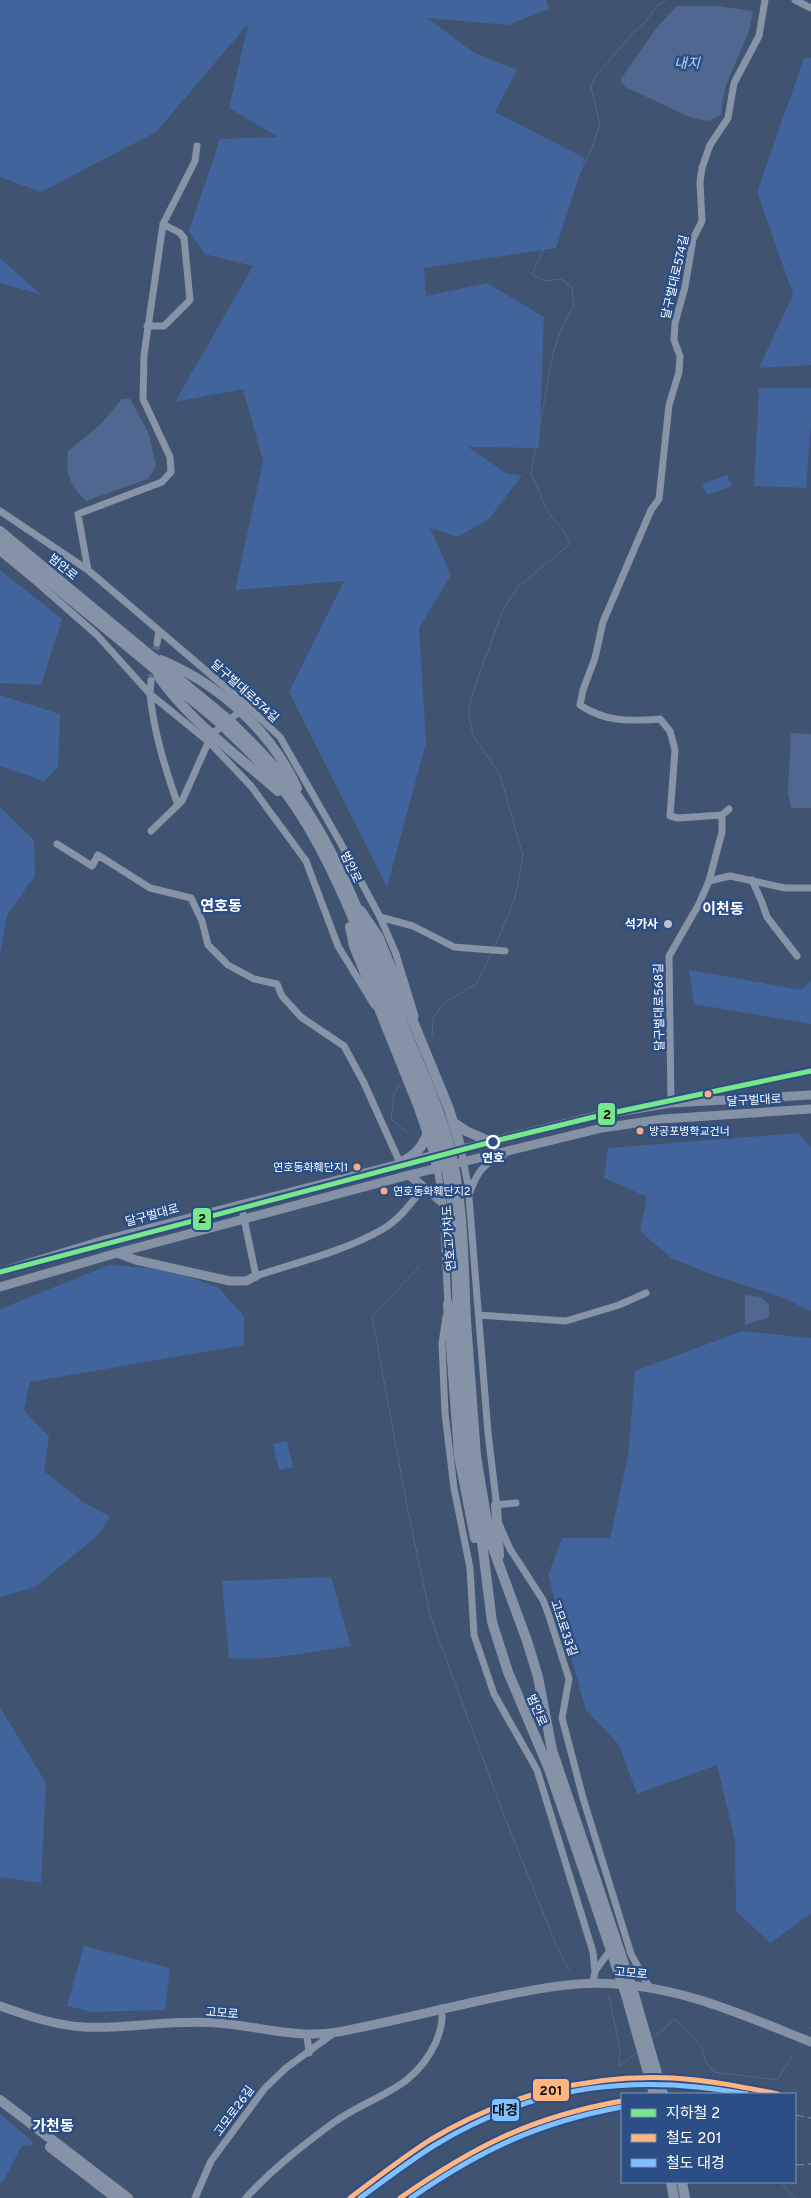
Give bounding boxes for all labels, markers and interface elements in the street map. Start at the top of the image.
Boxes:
water label: 내지 [674,56,701,73]
street label: 달구벌대로574길 [658,233,693,321]
street label: 범안로 [45,551,80,585]
street label: 달구벌대로574길 [207,657,282,726]
street label: 범안로 [336,849,364,886]
district label: 연호동 [200,898,242,917]
district label: 이천동 [702,900,744,920]
place label: 석가사 [625,917,658,933]
marker: 석가사 [662,918,674,930]
street label: 달구벌대로568길 [651,963,669,1051]
unlabelled marker [703,1089,713,1099]
street label: 달구벌대로 [726,1092,782,1110]
line badge: 2 [597,1102,616,1126]
text: 2 [603,1107,611,1124]
place label: 방공포병학교건너 [649,1125,730,1139]
marker: 방공포병학교건너 [635,1126,645,1136]
marker: 연호 [486,1135,500,1149]
place label: 연호 [482,1151,504,1167]
place label: 연호동화훼단지1 [273,1161,348,1175]
marker: 연호동화훼단지1 [352,1162,362,1172]
place label: 연호동화훼단지2 [393,1185,471,1199]
marker: 연호동화훼단지2 [379,1186,389,1196]
street label: 달구벌대로 [124,1201,181,1231]
street label: 연호고가차도 [440,1204,460,1272]
line badge: 2 [192,1207,212,1231]
text: 2 [198,1211,206,1228]
street label: 고모로33길 [546,1598,580,1659]
street label: 범안로 [522,1692,550,1729]
street label: 고모로 [614,1965,648,1983]
street label: 고모로 [205,2005,239,2023]
line badge: 201 [532,2078,570,2102]
street label: 고모로26길 [211,2083,259,2140]
text: 201 [539,2083,563,2100]
legend [621,2093,796,2183]
line badge: 대경 [491,2098,520,2122]
text: 대경 [492,2103,518,2120]
text: 지하철 2 [666,2105,720,2124]
district label: 가천동 [32,2117,74,2137]
text: 철도 201 [666,2130,722,2149]
text: 철도 대경 [666,2155,725,2174]

